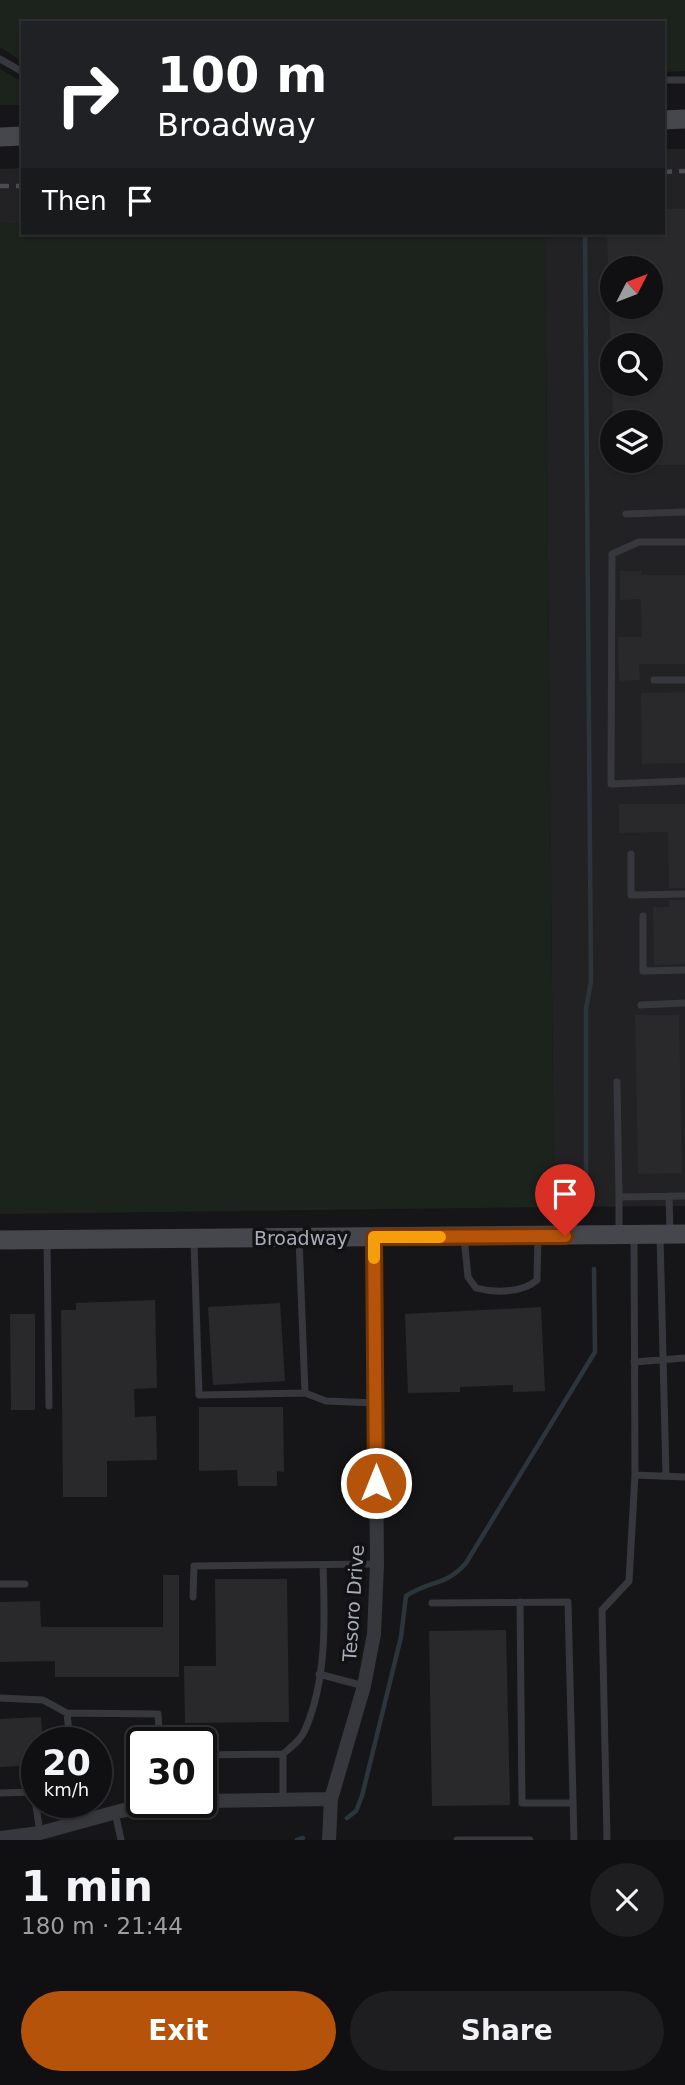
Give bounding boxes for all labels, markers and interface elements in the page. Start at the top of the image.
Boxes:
text: 100 m [157,47,327,104]
icon: right [42,49,133,140]
text: Broadway [157,106,316,144]
icon: arrive [121,182,159,220]
text: Then [42,186,107,216]
north arrow [600,256,663,318]
map controls [600,256,663,473]
button: search [600,333,663,396]
button: layers [600,410,663,473]
pin [535,1164,595,1236]
icon: arrive [546,1175,584,1213]
street label: Broadway [254,1227,348,1249]
position arrow [339,1446,413,1520]
street label: Tesoro Drive [338,1544,368,1663]
speed limit sign: 30 [126,1727,217,1818]
text: 20 [42,1743,91,1783]
text: km/h [44,1779,89,1800]
text: 1 min [21,1862,153,1911]
button: close [590,1863,664,1937]
text: 180 m · 21:44 [21,1913,183,1939]
button: Exit [21,1991,336,2071]
button: Share [350,1991,664,2071]

